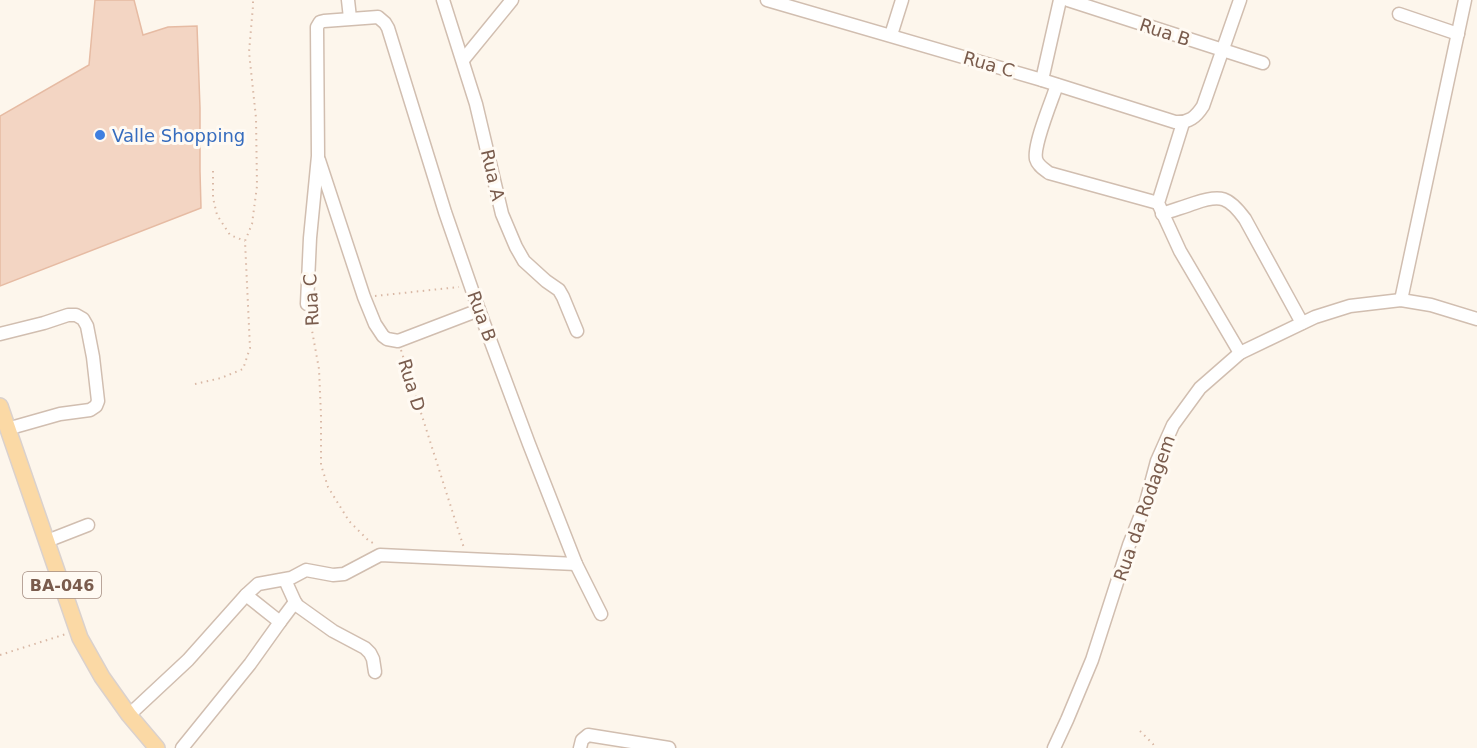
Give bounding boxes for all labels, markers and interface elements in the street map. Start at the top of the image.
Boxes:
street label: Rua B [1137,14,1193,50]
street label: Rua C [961,47,1017,81]
place label: Valle Shopping [112,125,245,146]
marker: Valle Shopping [93,128,107,142]
street label: Rua A [477,147,509,203]
street label: Rua C [299,273,323,327]
street label: Rua B [463,288,501,344]
street label: Rua D [394,356,430,414]
street label: Rua da Rodagem [1109,432,1179,584]
road number: BA-046 [23,572,101,598]

